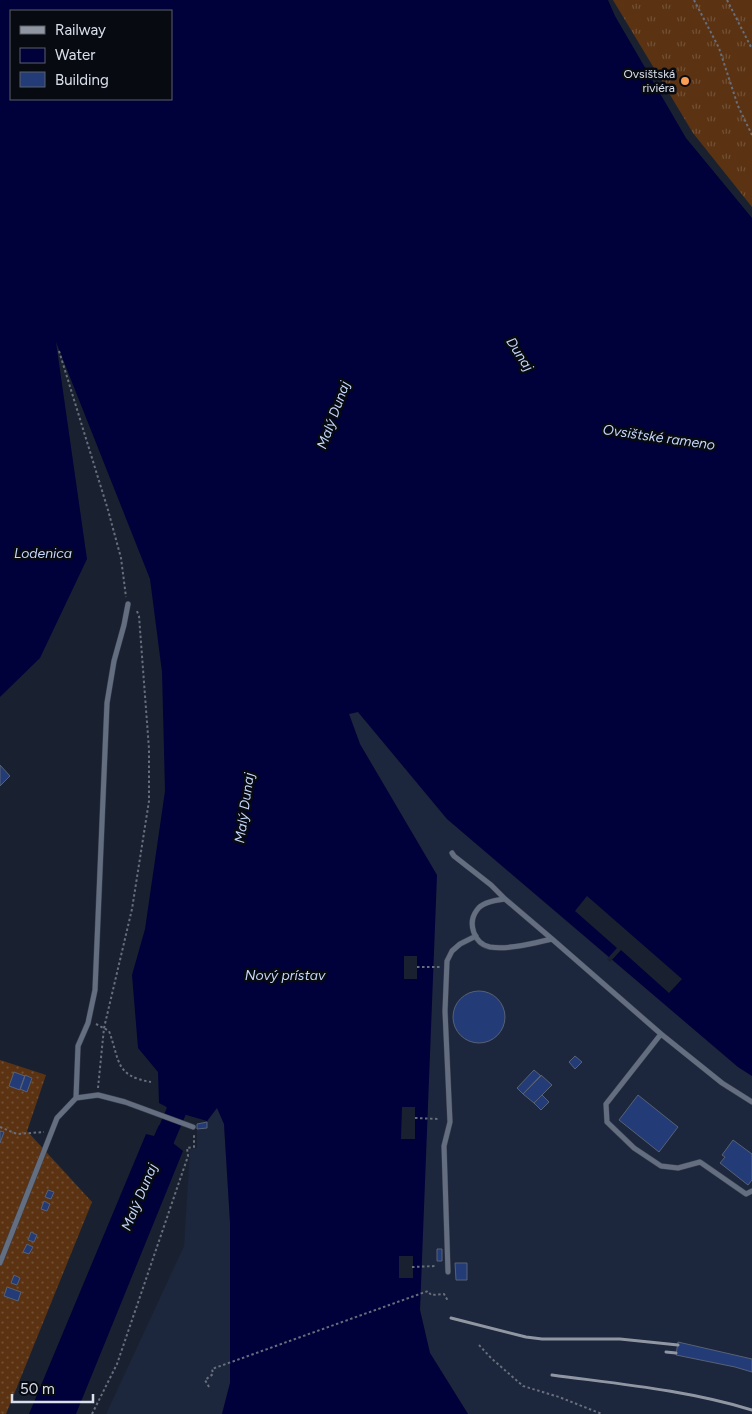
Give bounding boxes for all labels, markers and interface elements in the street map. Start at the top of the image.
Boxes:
legend [10,10,172,100]
text: Railway [55,21,106,39]
text: Water [55,46,95,64]
place label: Ovsištská riviéra [624,67,675,95]
text: Building [55,71,109,89]
marker: Ovsištská riviéra [679,75,691,87]
water label: Dunaj [502,334,537,375]
water label: Malý Dunaj [313,379,354,451]
water label: Ovsištské rameno [602,421,716,454]
water label: Lodenica [14,545,72,562]
water label: Malý Dunaj [231,771,258,844]
water label: Nový prístav [245,967,326,984]
water label: Malý Dunaj [118,1161,161,1233]
scale bar [12,1372,94,1404]
text: 50 m [20,1380,55,1398]

